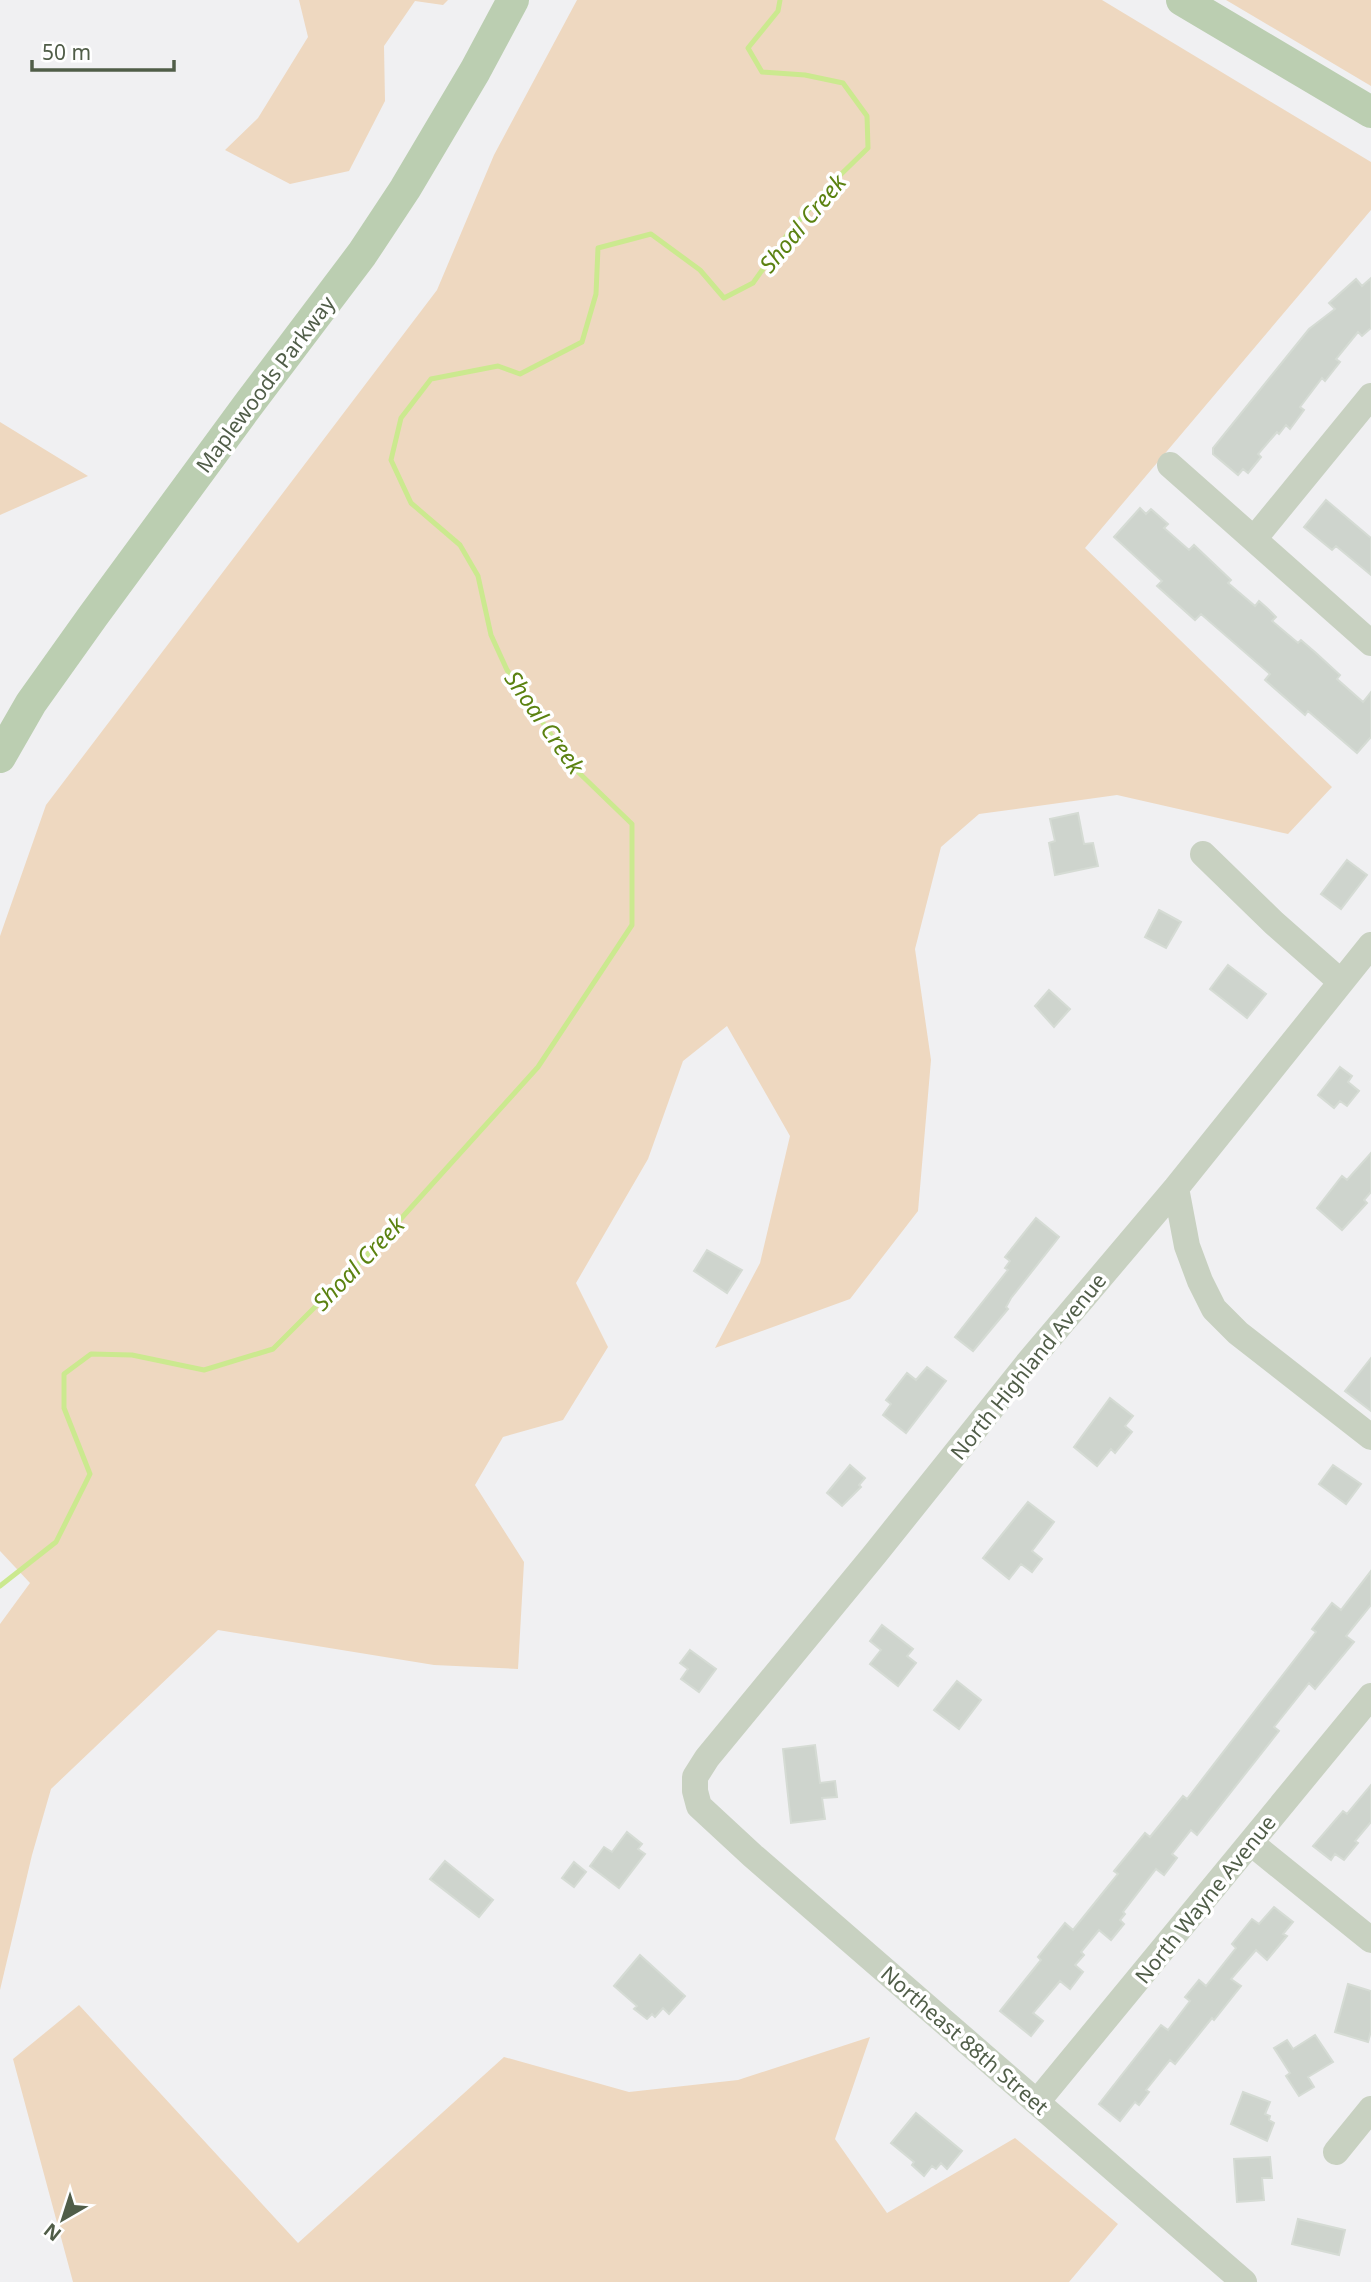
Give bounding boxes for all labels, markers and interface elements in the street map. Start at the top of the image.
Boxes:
scale bar [32,28,173,72]
text: 50 m [42,38,91,66]
water label: Shoal Creek [751,166,854,279]
street label: Maplewoods Parkway [189,290,341,478]
water label: Shoal Creek [498,664,593,781]
water label: Shoal Creek [305,1208,412,1317]
street label: North Highland Avenue [944,1267,1112,1465]
street label: North Wayne Avenue [1128,1809,1282,1989]
street label: Northeast 88th Street [875,1959,1055,2121]
north arrow [28,2184,98,2254]
text: N [38,2217,66,2247]

